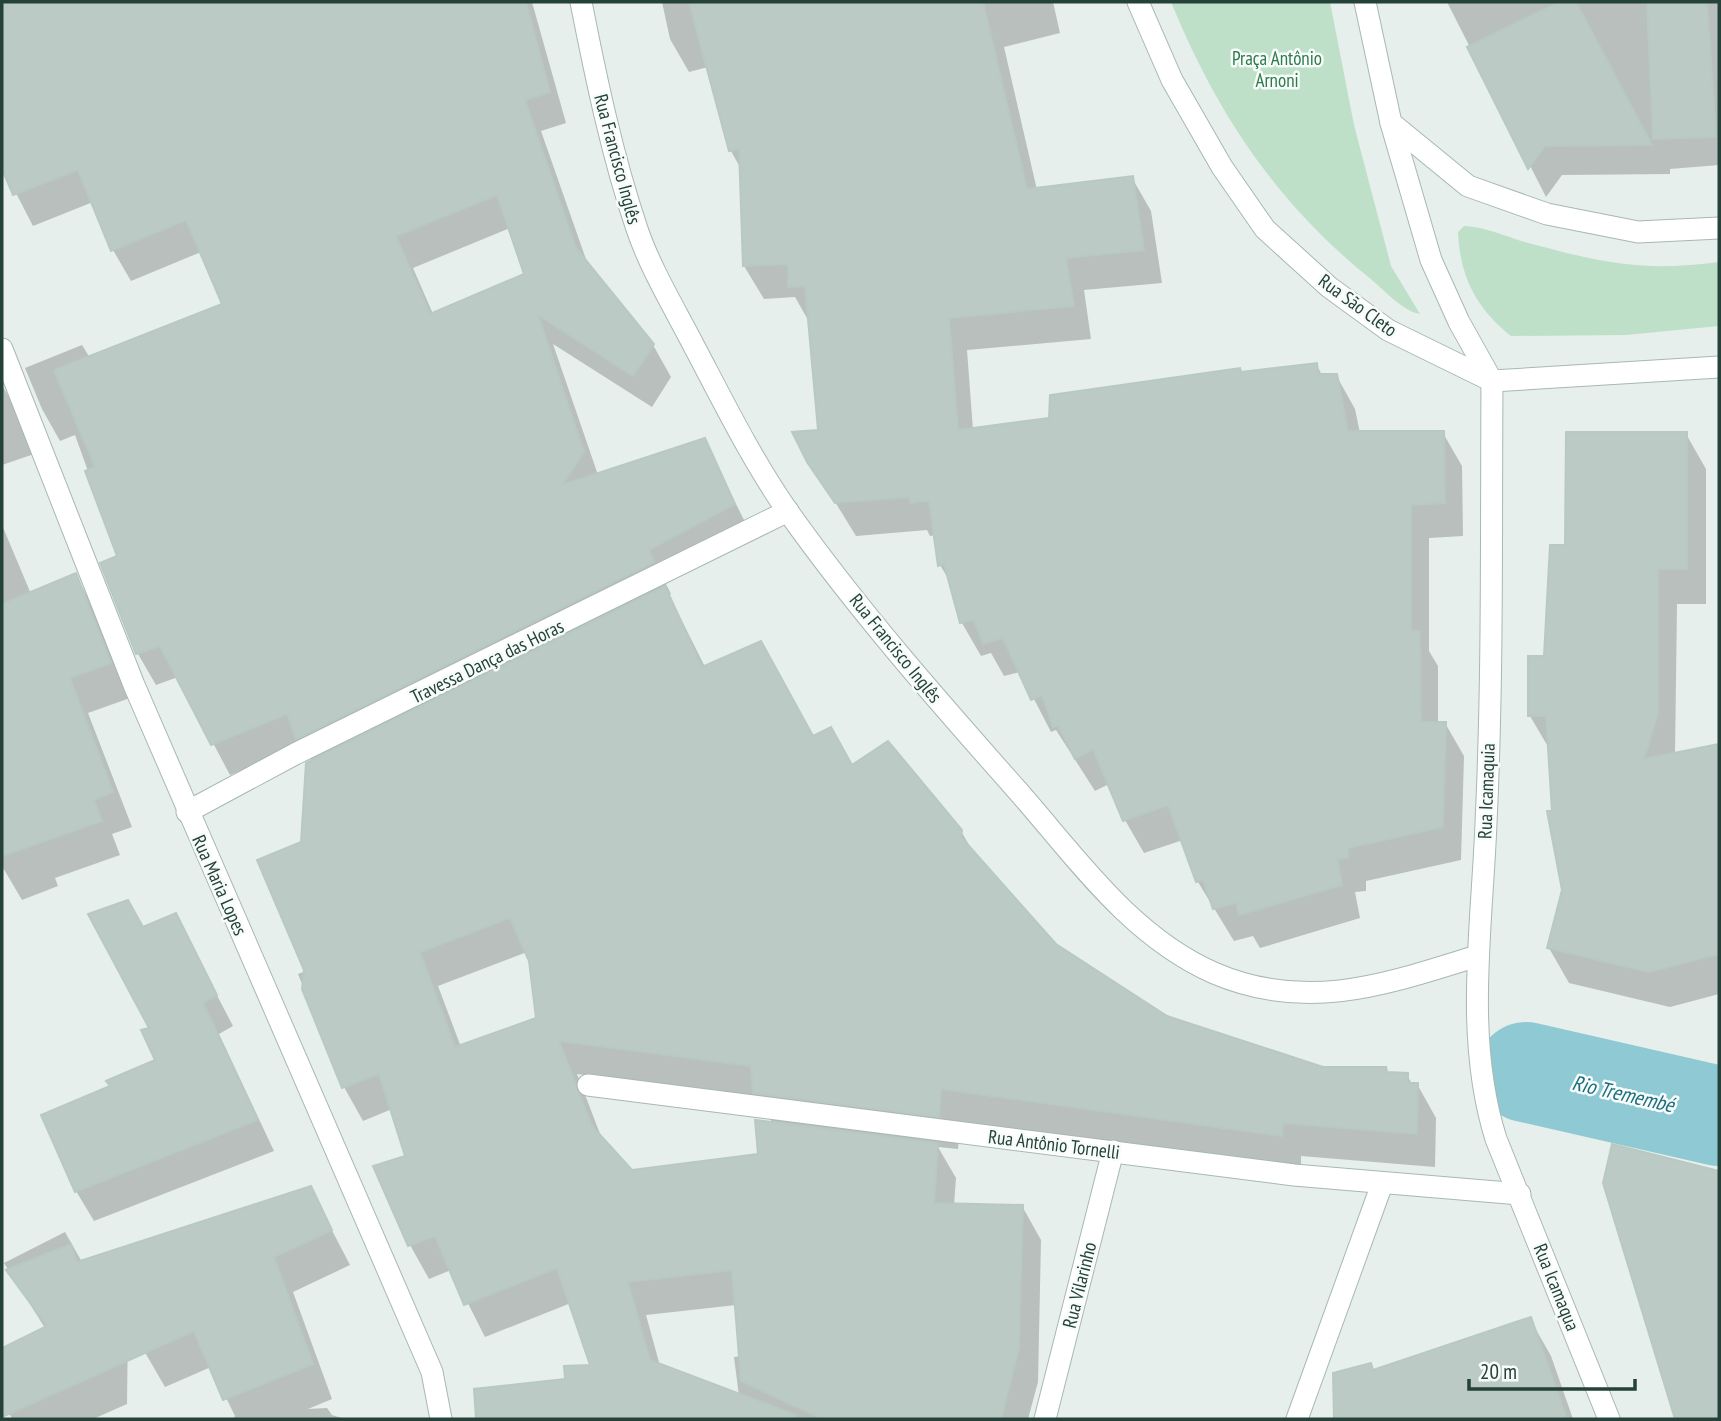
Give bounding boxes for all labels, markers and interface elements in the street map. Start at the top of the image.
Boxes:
park label: Praça Antônio Arnoni [1232,46,1322,92]
street label: Rua Francisco Inglês [589,91,647,227]
street label: Rua São Cleto [1314,268,1402,342]
street label: Rua Francisco Inglês [845,589,947,707]
street label: Travessa Dança das Horas [406,613,568,709]
street label: Rua Icamaquia [1472,743,1500,839]
street label: Rua Maria Lopes [187,831,253,939]
water label: Rio Tremembé [1570,1069,1679,1119]
street label: Rua Antônio Tornelli [987,1124,1121,1164]
street label: Rua Vilarinho [1057,1240,1101,1330]
street label: Rua Icamaqua [1529,1240,1585,1334]
scale bar [1469,1348,1635,1392]
text: 20 m [1480,1358,1517,1385]

